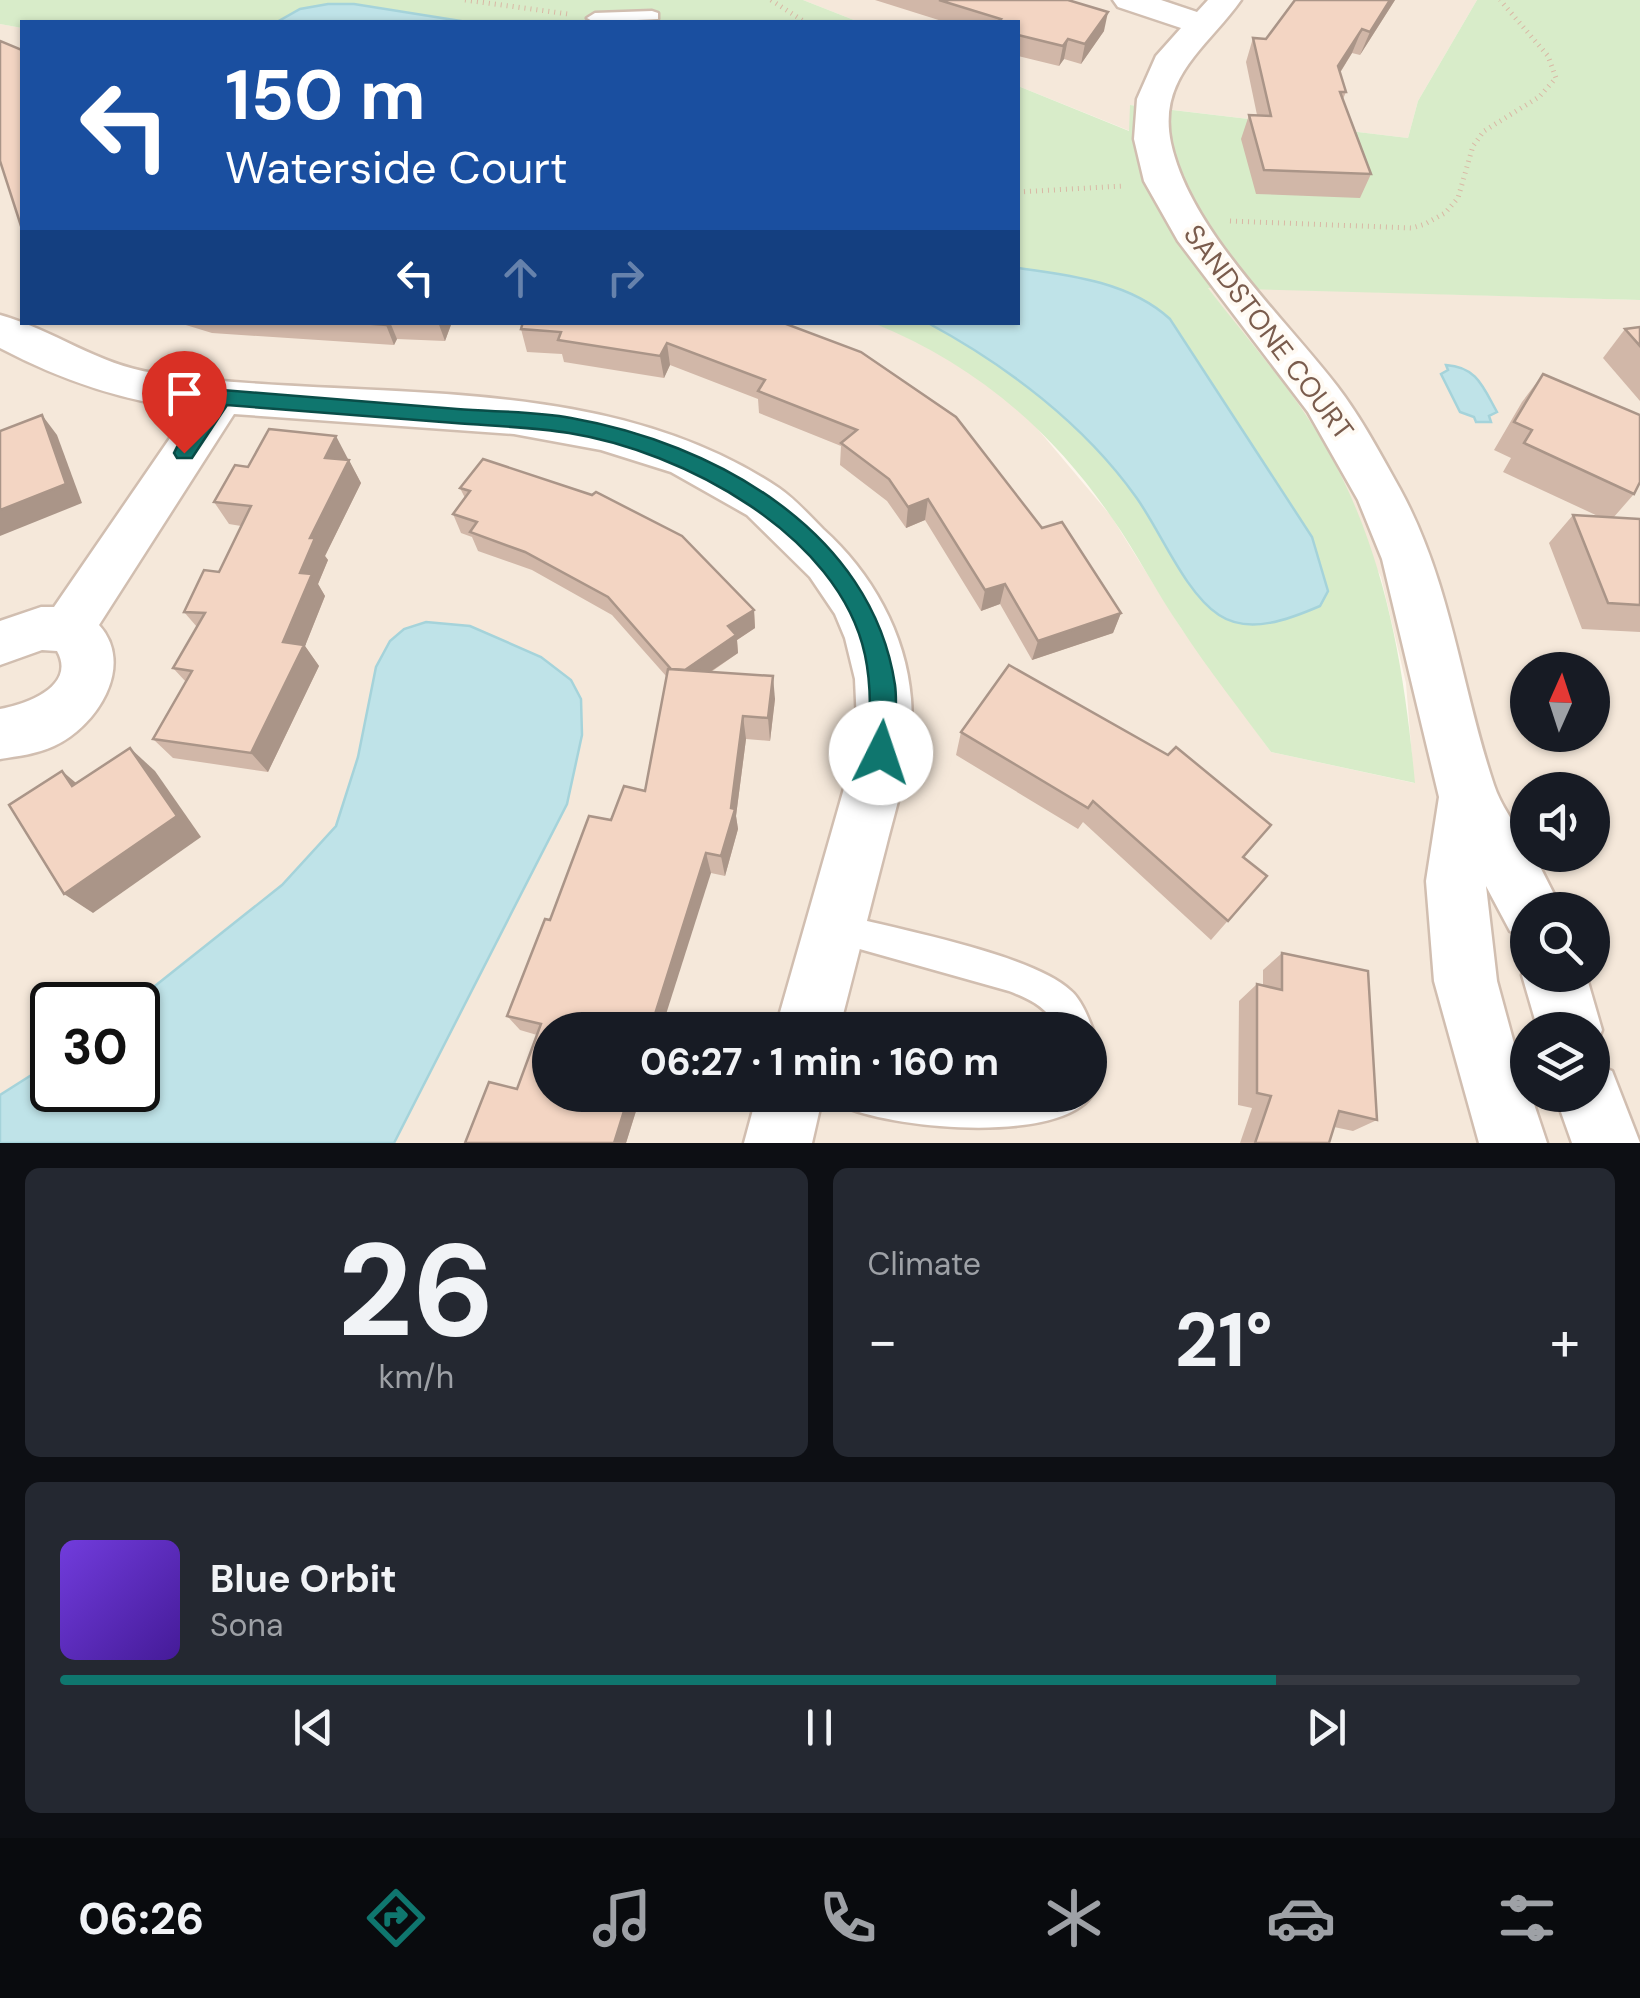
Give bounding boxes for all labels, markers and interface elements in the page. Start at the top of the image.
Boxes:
text: 150 m [225,50,426,141]
icon: left [60,60,190,190]
text: Waterside Court [225,138,568,197]
street label: SANDSTONE COURT [1175,217,1362,448]
icon: left [388,250,443,305]
icon: ahead [493,250,548,305]
icon: right [598,250,653,305]
pin [142,351,227,454]
icon: arrive [157,366,212,421]
north arrow [1510,652,1610,752]
map controls [1510,652,1610,1112]
position arrow [829,701,933,805]
button: sound [1510,772,1610,872]
button: search [1510,892,1610,992]
speed limit sign: 30 [30,982,160,1112]
button: layers [1510,1012,1610,1112]
text: 06:27 · 1 min · 160 m [640,1037,999,1087]
text: 26 [338,1206,495,1375]
text: Climate [868,1243,981,1285]
text: 21° [1175,1292,1273,1389]
text: − [868,1305,898,1377]
text: + [1550,1305,1580,1377]
text: km/h [378,1356,454,1398]
text: Blue Orbit [210,1554,397,1604]
text: Sona [210,1604,283,1646]
icon: previous [286,1700,341,1755]
icon: pause [792,1700,847,1755]
icon: next [1299,1700,1354,1755]
icon: directions [361,1883,431,1953]
icon: music [587,1883,657,1953]
icon: phone [813,1883,883,1953]
icon: climate [1039,1883,1109,1953]
icon: car [1266,1883,1336,1953]
icon: filters [1492,1883,1562,1953]
text: 06:26 [78,1889,204,1948]

